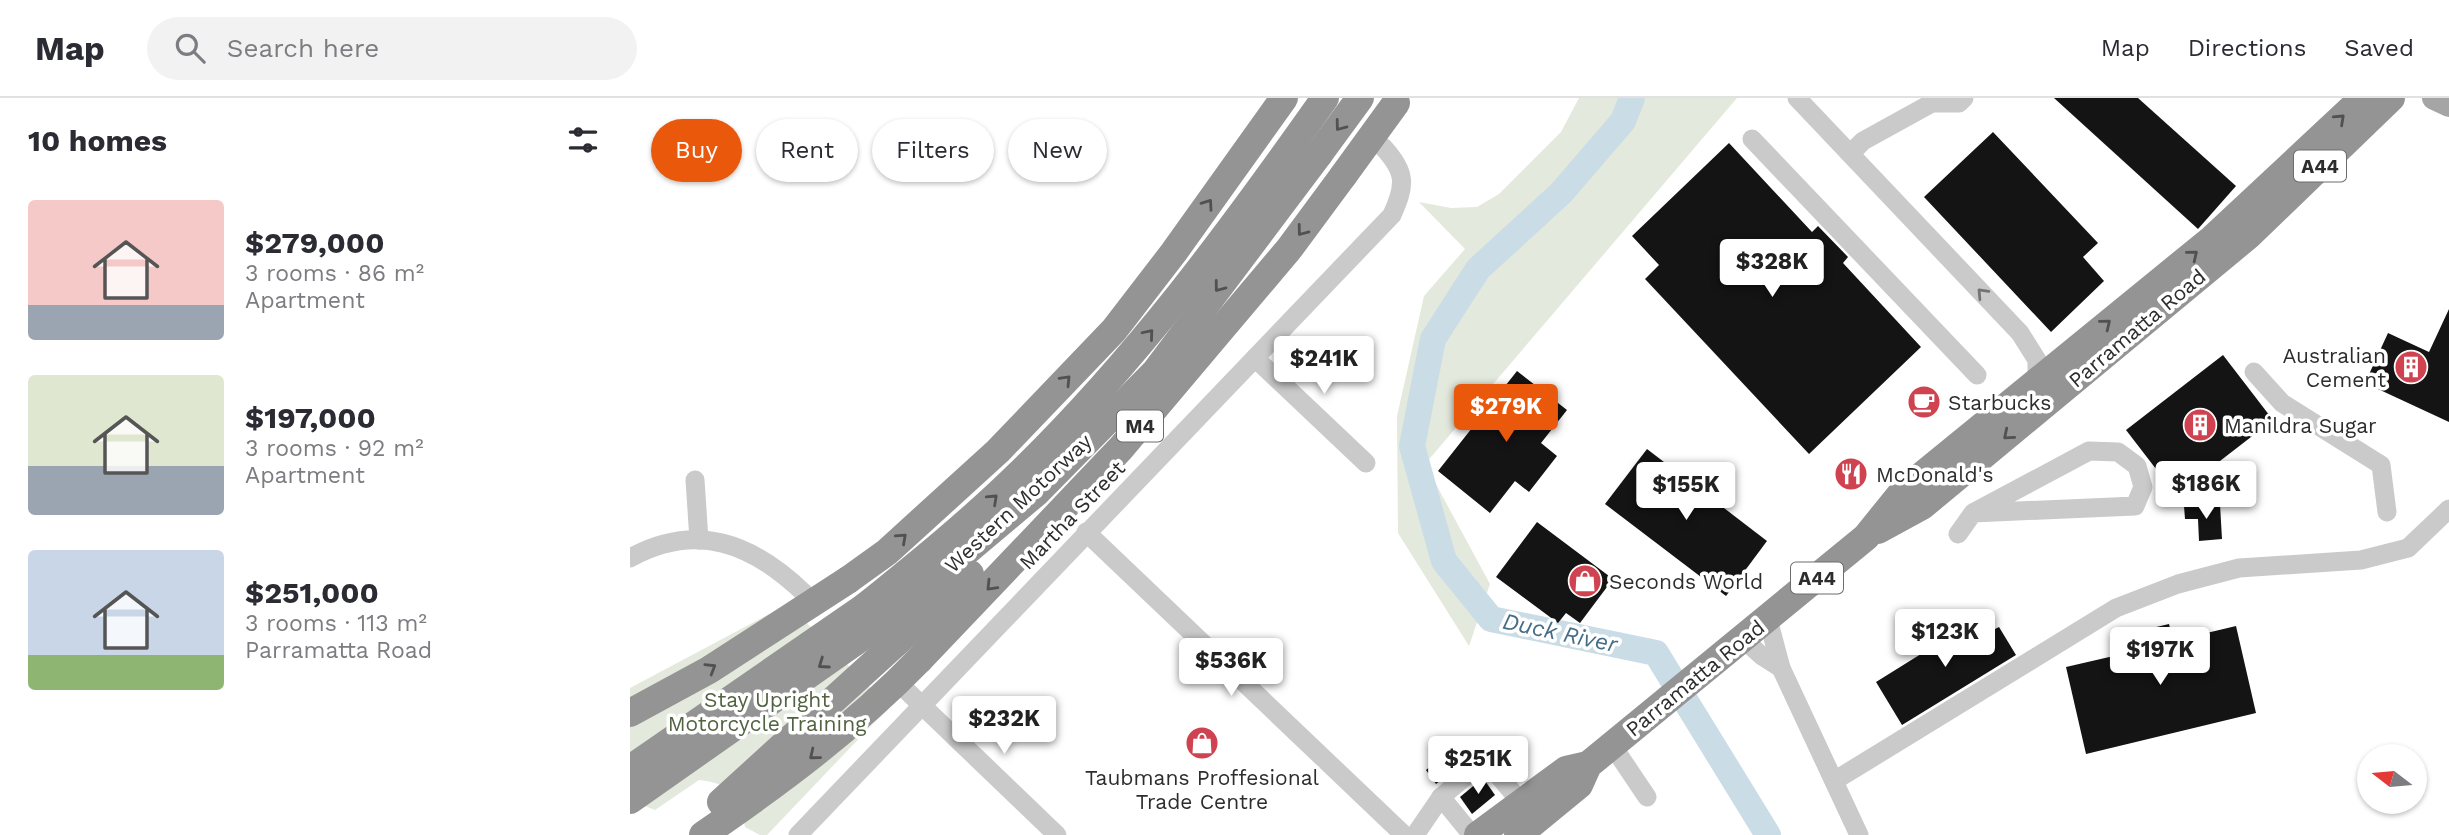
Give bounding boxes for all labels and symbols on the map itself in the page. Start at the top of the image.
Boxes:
one-way arrow [2332,115,2345,128]
one-way arrow [1335,118,1348,131]
road number: A44 [2294,150,2346,181]
one-way arrow [1200,199,1213,212]
one-way arrow [1298,223,1311,236]
pin: $328K [1723,240,1821,299]
one-way arrow [2185,250,2197,263]
street label: Parramatta Road [2063,263,2211,393]
one-way arrow [1215,279,1227,292]
one-way arrow [1977,289,1990,302]
one-way arrow [2098,320,2111,332]
one-way arrow [1141,329,1153,342]
pin: $241K [1275,336,1373,396]
place label: Australian Cement [2282,343,2386,392]
building icon: Australian Cement [2392,348,2430,386]
one-way arrow [1057,376,1070,389]
cafe icon: Starbucks [1905,383,1943,421]
pin: $279K [1457,384,1555,444]
place label: Starbucks [1948,390,2051,415]
building icon: Manildra Sugar [2181,406,2219,444]
road number: M4 [1117,410,1163,442]
place label: Manildra Sugar [2224,413,2377,438]
one-way arrow [2003,427,2016,439]
street label: Western Motorway [939,428,1097,578]
street label: Martha Street [1014,455,1130,574]
restaurant icon: McDonald's [1832,455,1870,493]
pin: $155K [1637,462,1735,522]
place label: McDonald's [1876,462,1993,487]
pin: $186K [2157,462,2255,521]
one-way arrow [985,495,998,507]
one-way arrow [894,534,907,547]
shop icon: Seconds World [1566,562,1604,600]
road number: A44 [1791,562,1843,593]
place label: Seconds World [1609,569,1763,594]
one-way arrow [987,578,999,590]
water label: Duck River [1500,608,1621,659]
pin: $123K [1896,610,1994,669]
street label: Parramatta Road [1621,614,1769,742]
pin: $197K [2111,628,2209,687]
pin: $536K [1182,638,1280,698]
one-way arrow [818,656,831,668]
one-way arrow [704,663,717,676]
park label: Stay Upright Motorcycle Training [668,687,867,736]
pin: $232K [955,696,1053,756]
shop icon: Taubmans Proffesional Trade Centre [1183,724,1221,762]
pin: $251K [1429,736,1527,796]
north arrow [2357,744,2427,814]
one-way arrow [809,747,822,759]
place label: Taubmans Proffesional Trade Centre [1085,765,1320,814]

